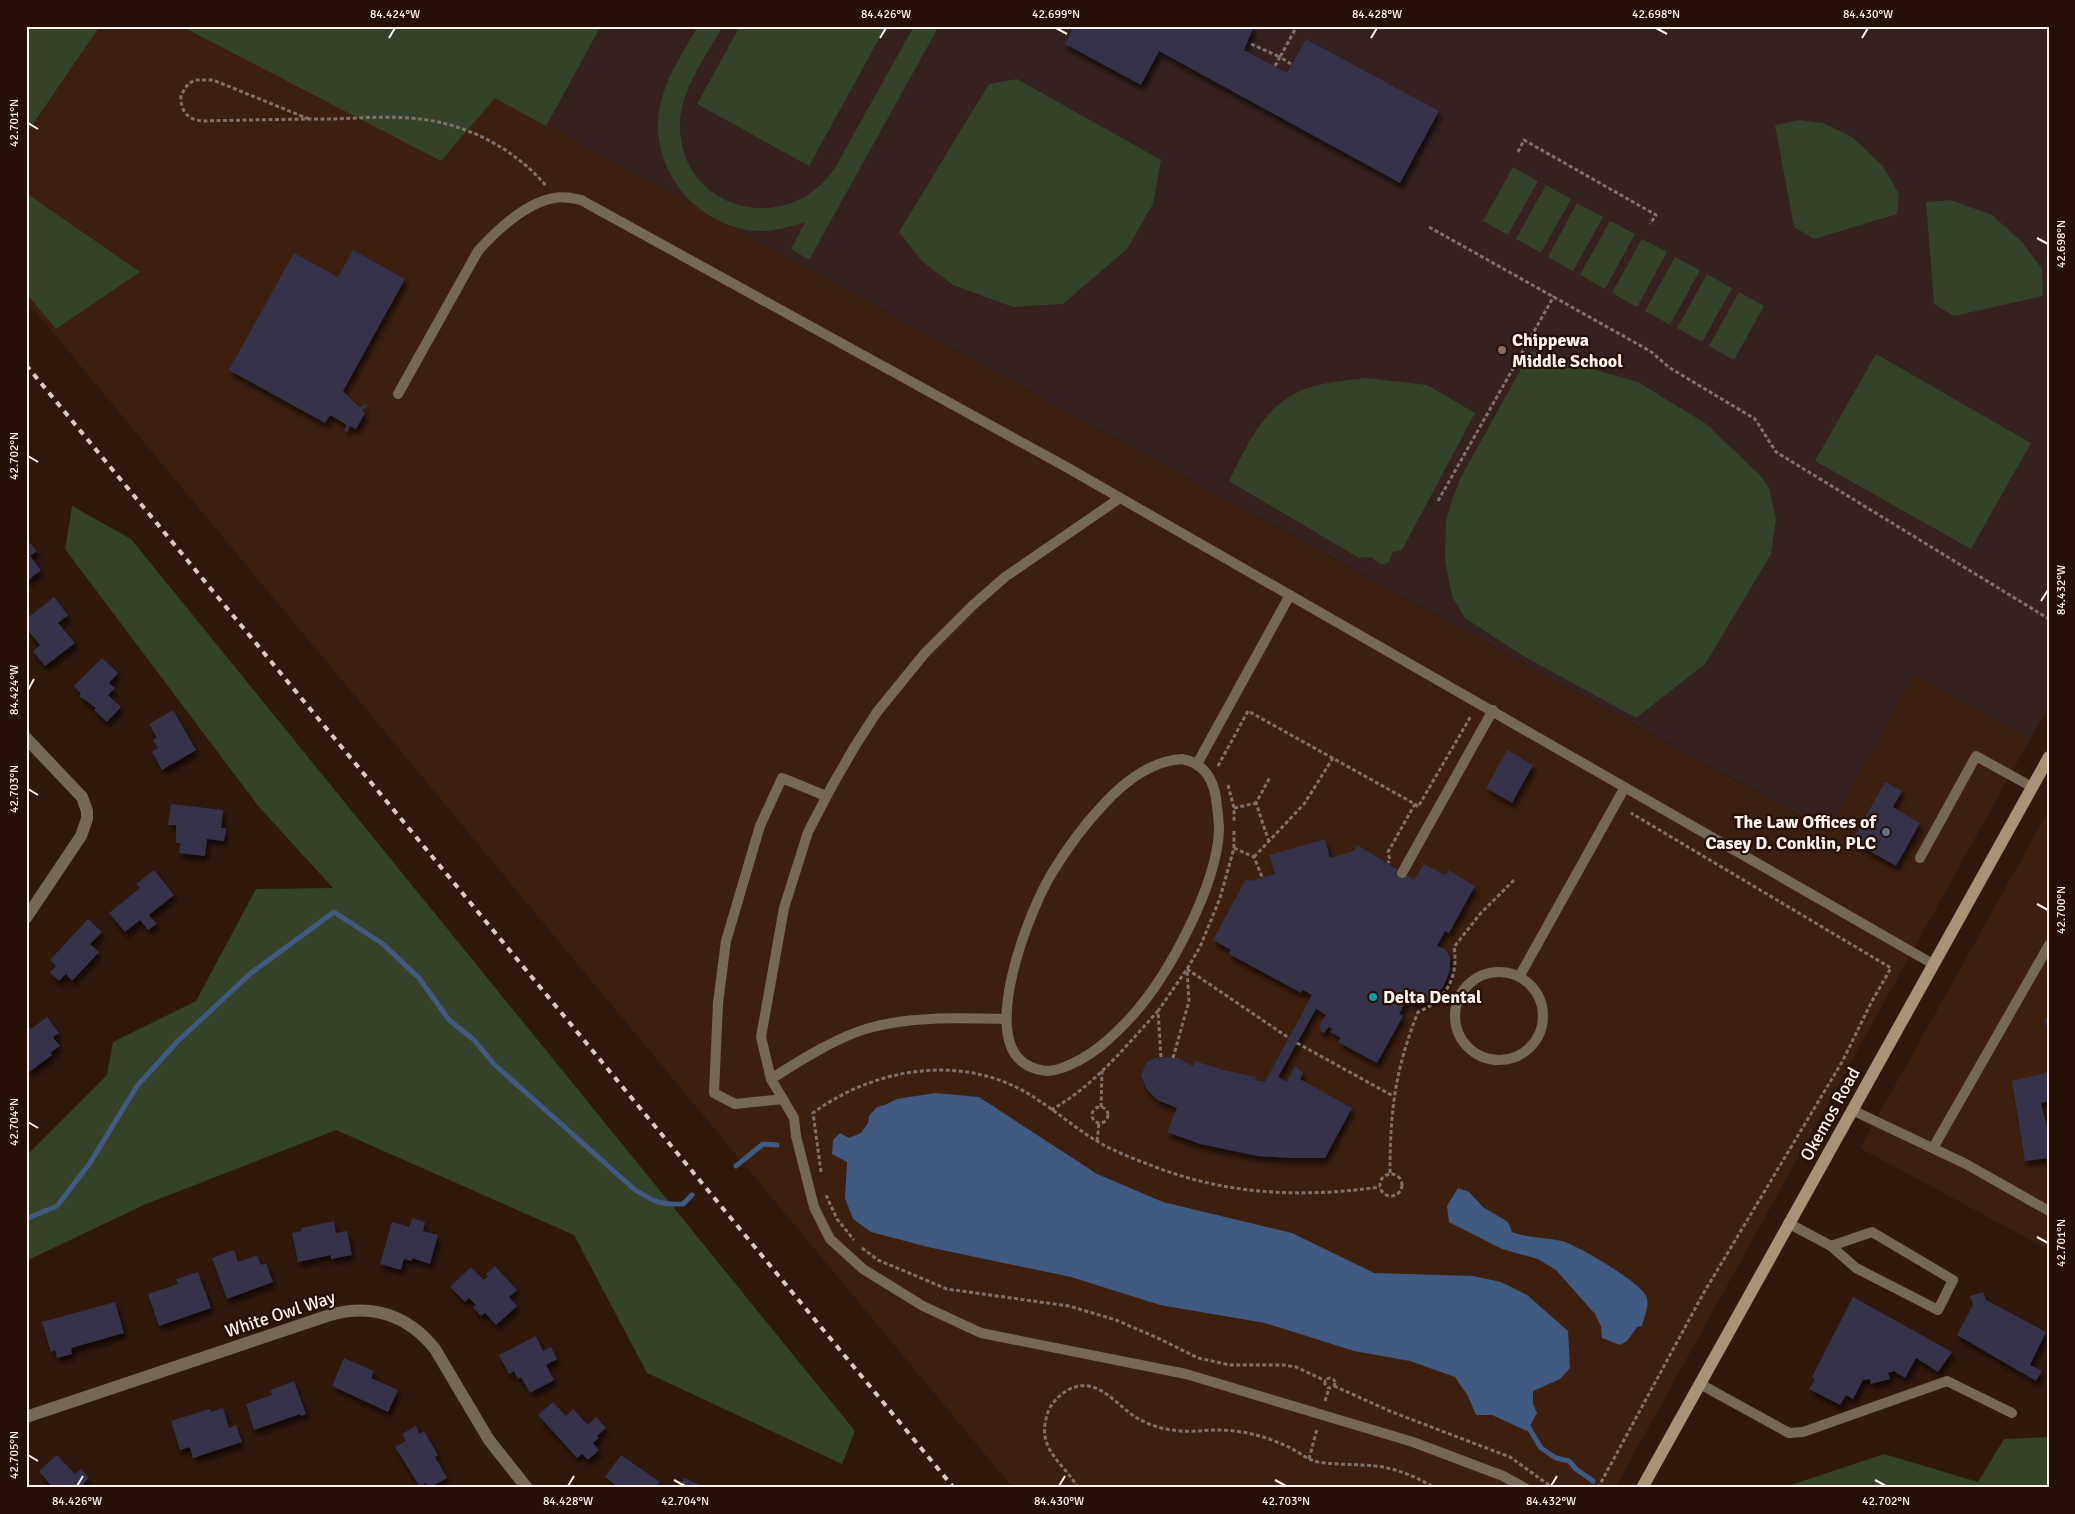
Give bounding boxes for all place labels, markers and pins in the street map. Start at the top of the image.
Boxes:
place label: Chippewa Middle School [1512,329,1623,372]
marker: Chippewa Middle School [1496,344,1508,356]
place label: The Law Offices of Casey D. Conklin, PLC [1705,811,1877,854]
marker: The Law Offices of Casey D. Conklin, PLC [1880,826,1892,838]
place label: Delta Dental [1383,986,1482,1008]
marker: Delta Dental [1367,991,1379,1003]

